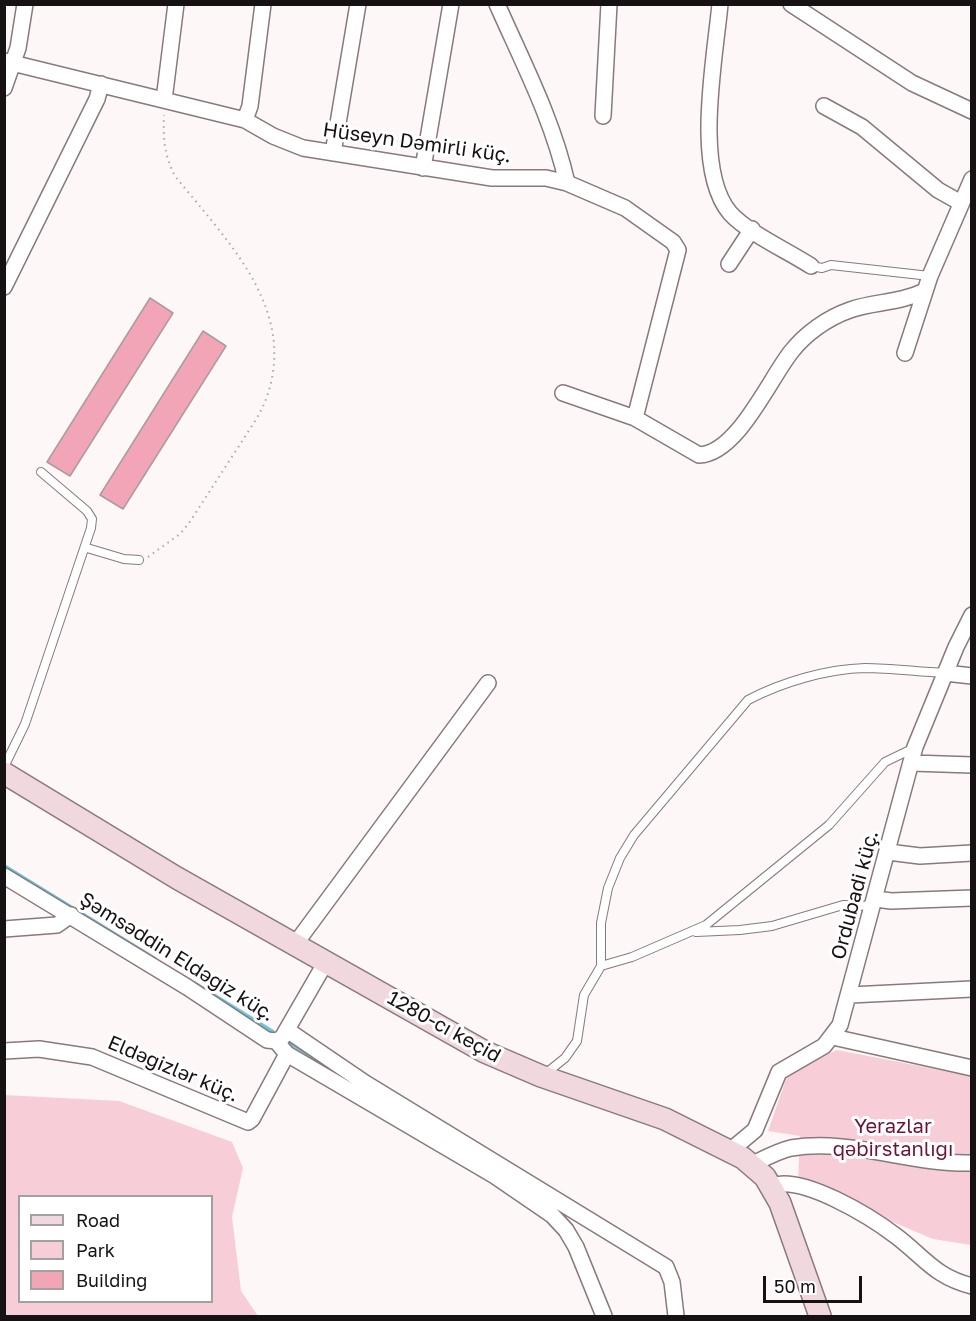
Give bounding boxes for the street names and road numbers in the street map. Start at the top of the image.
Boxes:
street label: Hüseyn Dəmirli küç. [321,118,513,168]
street label: Ordubadi küç. [826,828,884,962]
street label: Şəmsəddin Eldəgiz küç. [75,887,279,1027]
street label: 1280-cı keçid [383,986,505,1068]
street label: Eldəgizlər küç. [104,1031,242,1107]

